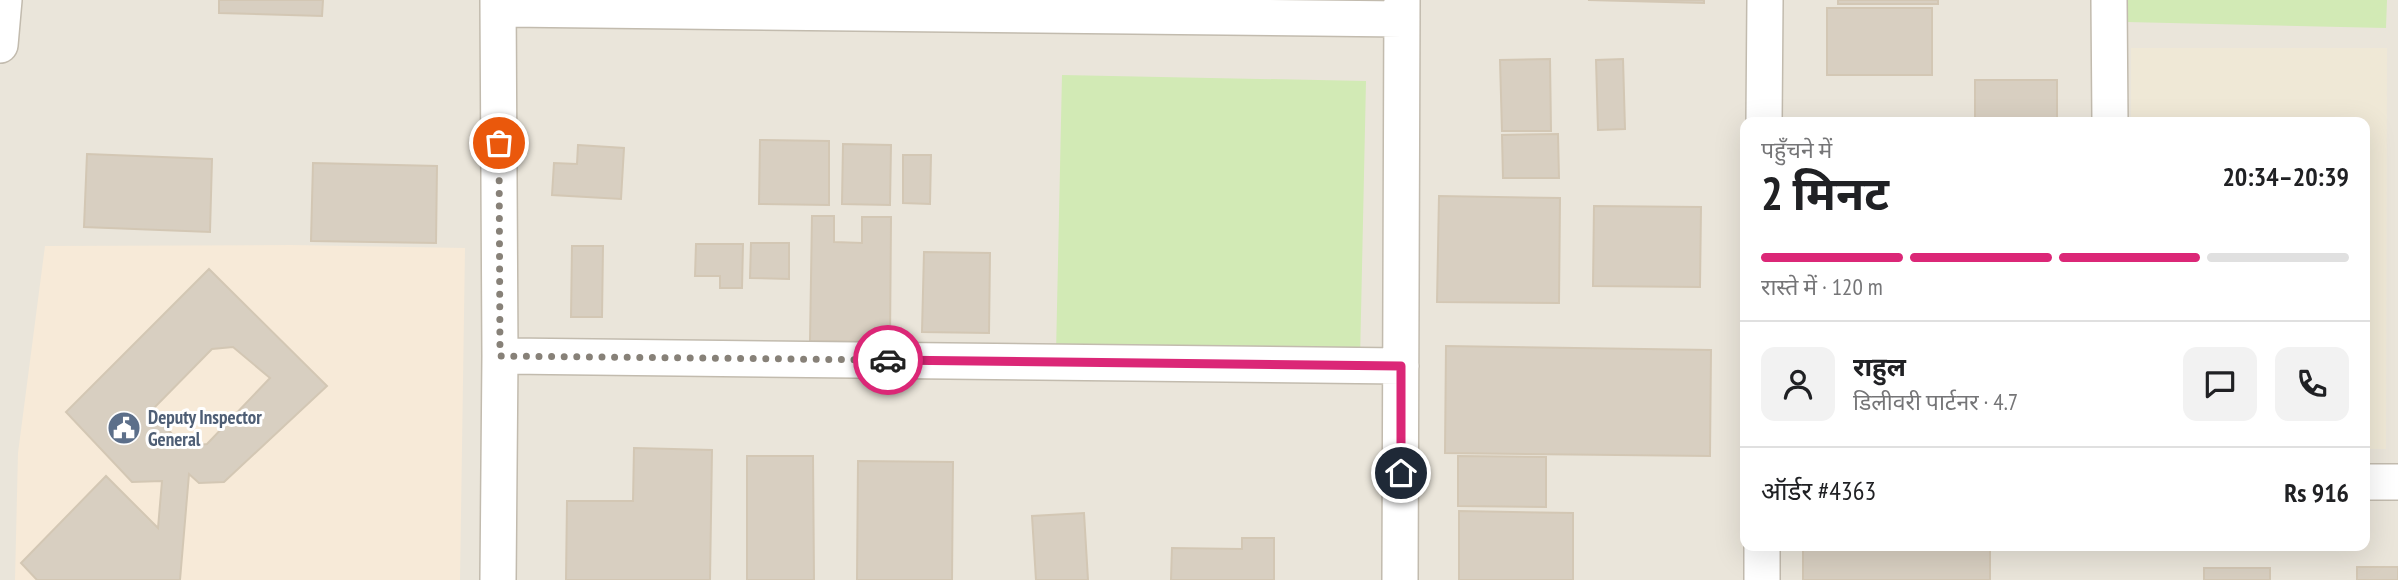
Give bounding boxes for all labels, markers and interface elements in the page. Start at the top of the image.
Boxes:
pin [469,113,529,173]
icon: bag [480,124,518,162]
text: पहुँचने में [1761,135,1832,164]
text: 20:34–20:39 [2222,160,2349,193]
text: 2 मिनट [1761,163,1889,223]
text: रास्ते में · 120 m [1761,272,1883,301]
courier [853,325,923,395]
icon: car [869,341,907,379]
button: person [1761,347,1835,421]
button: chat [2183,347,2257,421]
button: phone [2275,347,2349,421]
text: राहुल [1853,350,1906,383]
text: डिलीवरी पार्टनर · 4.7 [1853,387,2018,416]
place label: Deputy Inspector General [148,405,262,451]
public building icon: Deputy Inspector General [105,409,143,447]
pin [1371,443,1431,503]
icon: home [1382,454,1420,492]
text: ऑर्डर #4363 [1761,474,1876,507]
text: Rs 916 [2284,476,2349,509]

